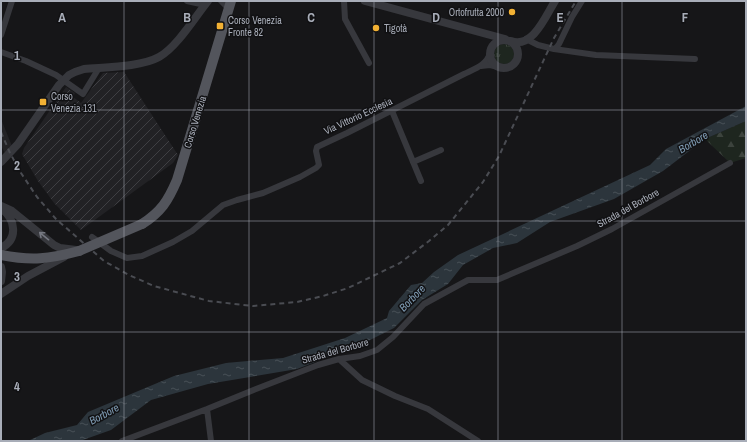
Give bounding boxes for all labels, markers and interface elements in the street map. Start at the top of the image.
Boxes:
place label: Ortofrutta 2000 [449,6,504,19]
marker: Ortofrutta 2000 [507,7,517,17]
text: A [58,9,66,26]
text: B [183,9,191,26]
text: C [307,9,315,26]
text: D [432,9,440,26]
text: E [556,9,564,26]
text: F [682,9,689,26]
place label: Corso Venezia Fronte 82 [228,14,282,39]
marker: Corso Venezia Fronte 82 [215,21,225,31]
place label: Tigotà [384,22,408,35]
marker: Tigotà [371,23,381,33]
text: 1 [14,47,20,64]
place label: Corso Venezia 131 [51,90,97,115]
street label: Corso Venezia [181,94,209,150]
street label: Via Vittorio Ecclesia [322,94,395,138]
marker: Corso Venezia 131 [38,97,48,107]
water label: Borbore [676,128,710,156]
text: 2 [14,157,20,174]
street label: Strada del Borbore [595,185,662,230]
one-way arrow [39,232,50,241]
text: 3 [14,268,20,285]
water label: Borbore [396,282,428,314]
street label: Strada del Borbore [300,335,370,367]
text: 4 [14,378,20,395]
water label: Borbore [87,400,121,428]

